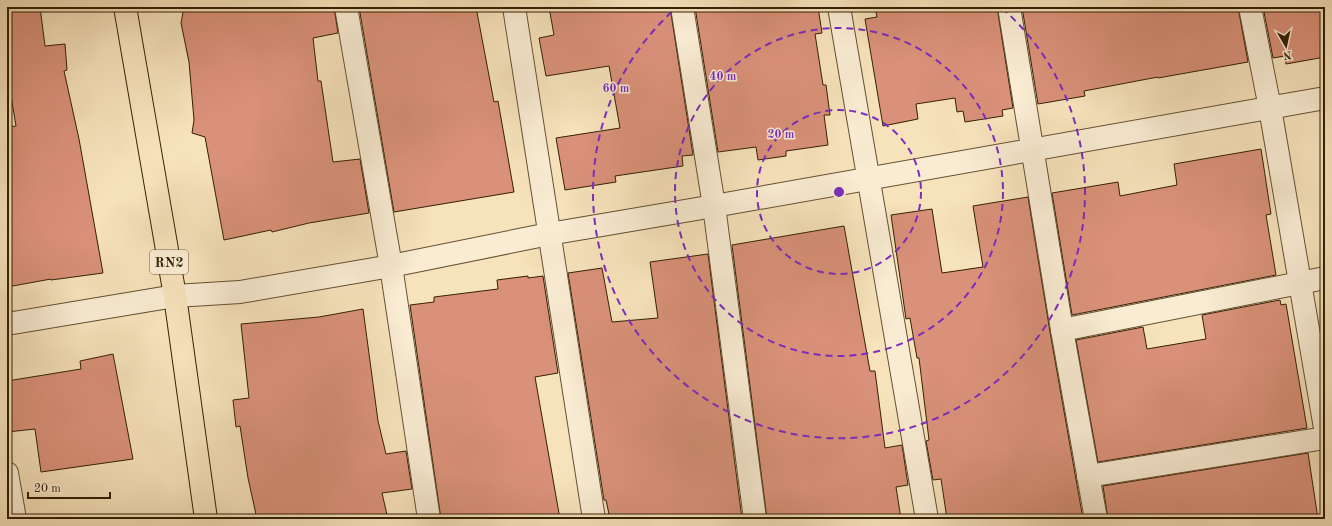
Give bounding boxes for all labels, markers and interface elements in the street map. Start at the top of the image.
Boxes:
north arrow [1266,26,1306,66]
text: N [1282,48,1292,61]
text: 40 m [710,71,737,83]
text: 60 m [603,83,630,95]
text: 20 m [768,129,795,141]
centre of rings [832,185,846,199]
road number: RN2 [150,250,188,274]
scale bar [28,474,110,500]
text: 20 m [34,483,61,495]

